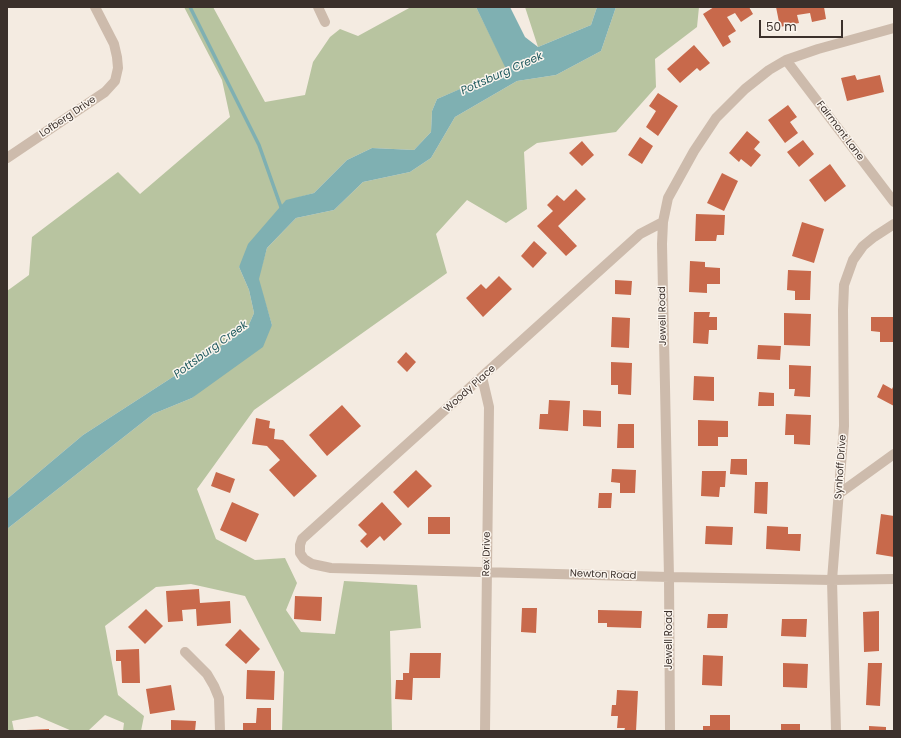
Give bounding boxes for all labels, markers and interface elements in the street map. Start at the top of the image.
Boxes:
scale bar [761,12,845,38]
text: 50 m [766,18,797,35]
water label: Pottsburg Creek [459,50,545,98]
street label: Lofberg Drive [38,94,98,140]
street label: Fairmont Lane [814,99,866,163]
street label: Jewell Road [656,286,670,346]
water label: Pottsburg Creek [171,319,251,381]
street label: Woody Place [442,363,498,415]
street label: Synhoff Drive [833,434,849,500]
street label: Rex Drive [481,531,493,577]
street label: Newton Road [570,568,636,582]
street label: Jewell Road [663,610,675,670]

